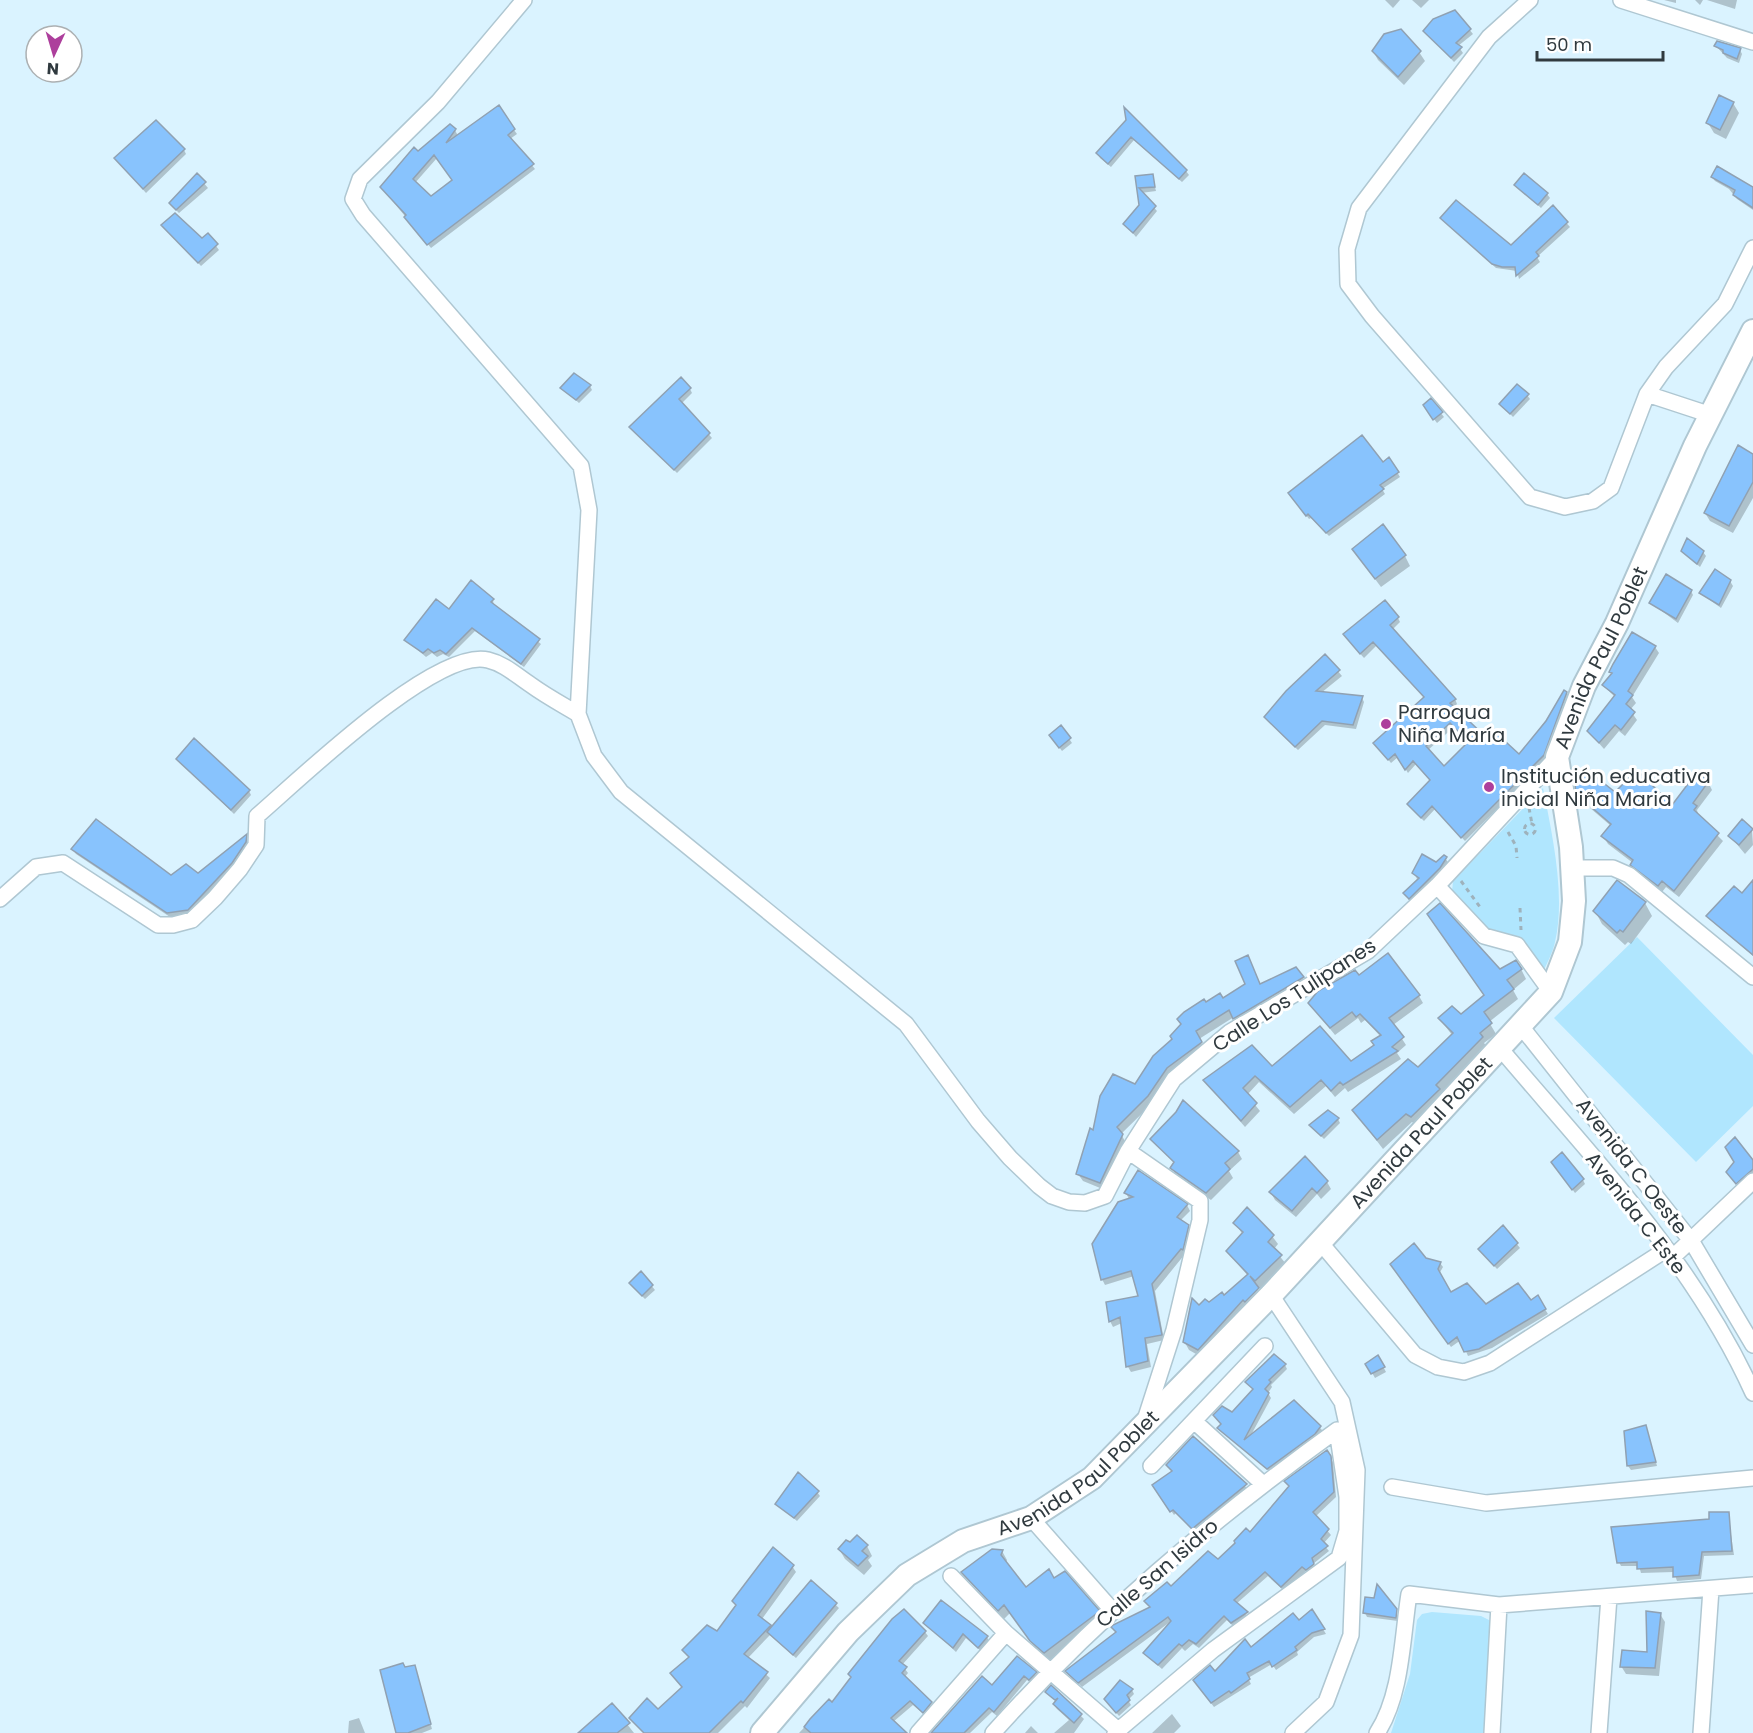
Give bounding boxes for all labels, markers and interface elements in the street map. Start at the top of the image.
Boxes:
north arrow [24,24,84,84]
scale bar [1537,24,1663,62]
text: 50 m [1546,32,1592,57]
text: N [46,57,60,80]
street label: Avenida Paul Poblet [1547,562,1654,753]
place label: Parroqua Niña María [1398,698,1505,749]
marker: Parroqua Niña María [1379,717,1393,731]
place label: Institución educativa inicial Niña Maria [1501,762,1711,813]
marker: Institución educativa inicial Niña Maria [1482,780,1496,794]
street label: Calle Los Tulipanes [1207,932,1381,1058]
street label: Avenida Paul Poblet [1344,1050,1499,1215]
street label: Avenida C Oeste [1570,1092,1694,1240]
street label: Avenida C Este [1579,1146,1693,1280]
street label: Avenida Paul Poblet [993,1404,1165,1542]
street label: Calle San Isidro [1090,1512,1224,1634]

